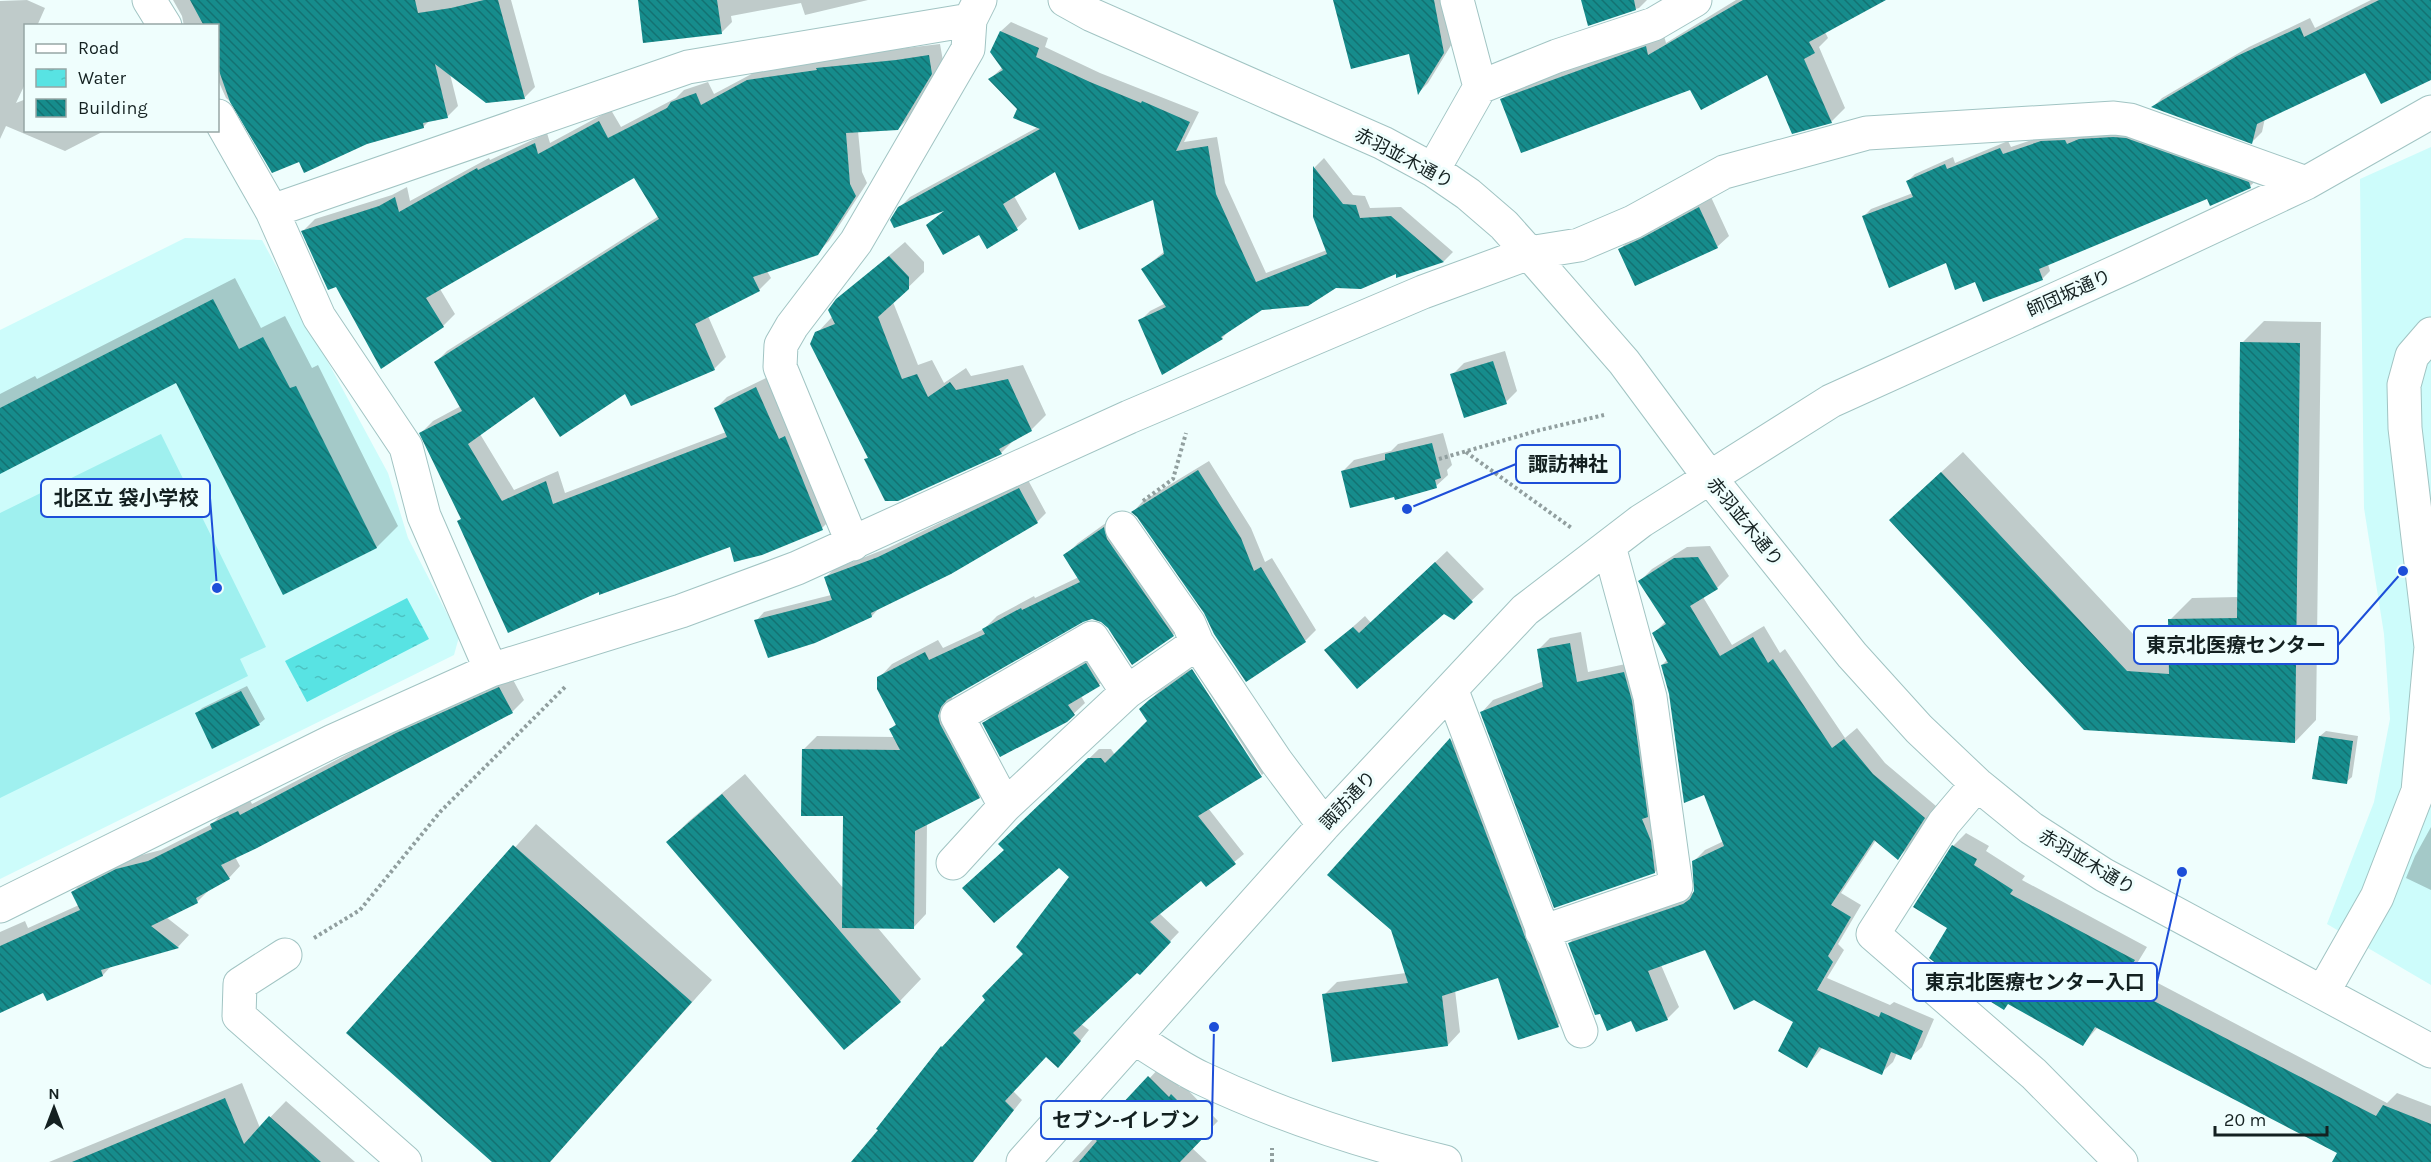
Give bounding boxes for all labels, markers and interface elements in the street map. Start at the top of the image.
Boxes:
legend [24,24,219,132]
text: Road [78,37,119,59]
text: Water [78,67,126,89]
text: Building [78,97,148,119]
street label: 赤羽並木通り [1351,123,1457,193]
street label: 師団坂通り [2023,265,2115,321]
callout: 諏訪神社 [1516,445,1620,483]
text: 諏訪神社 [1528,453,1608,476]
street label: 赤羽並木通り [1702,473,1788,571]
callout: 北区立 袋小学校 [41,479,210,517]
text: 北区立 袋小学校 [53,487,199,510]
callout: 東京北医療センター [2134,626,2338,664]
text: 東京北医療センター [2146,634,2326,657]
street label: 諏訪通り [1315,766,1381,834]
street label: 赤羽並木通り [2035,825,2139,899]
callout: 東京北医療センター入口 [1913,963,2157,1001]
text: 東京北医療センター入口 [1925,971,2145,994]
north arrow [24,1078,84,1138]
text: N [48,1084,60,1103]
scale bar [2215,1099,2328,1137]
callout: セブン-イレブン [1041,1101,1212,1139]
text: セブン-イレブン [1052,1109,1200,1132]
text: 20 m [2224,1109,2266,1131]

